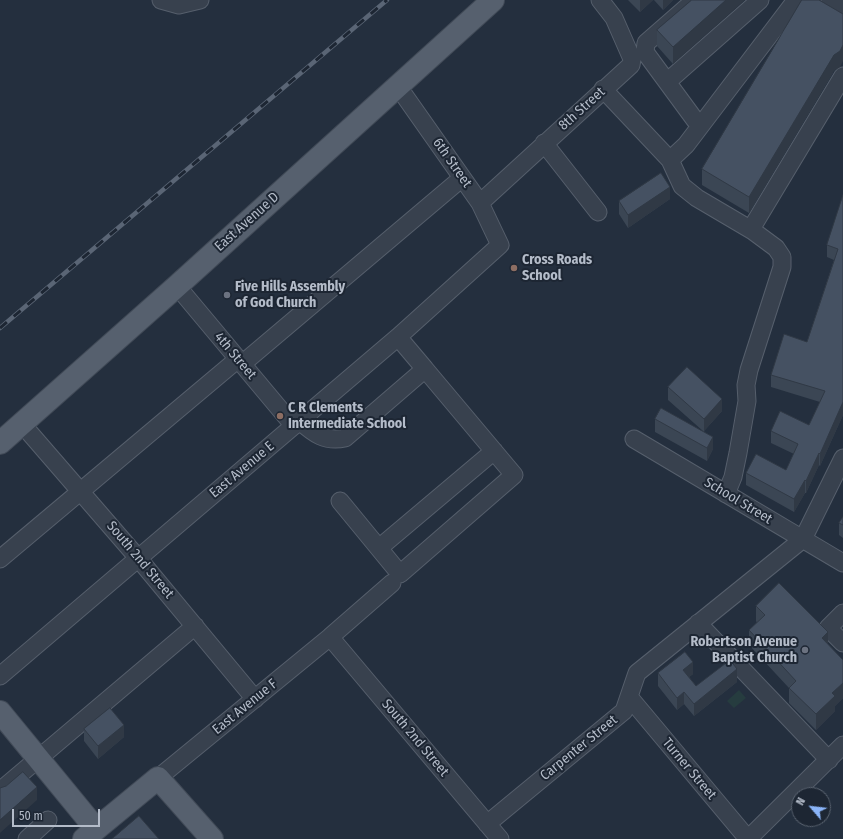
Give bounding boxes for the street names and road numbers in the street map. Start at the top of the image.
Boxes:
street label: 8th Street [555,84,609,134]
street label: 6th Street [429,135,475,191]
street label: East Avenue D [211,189,283,255]
street label: 4th Street [210,329,260,383]
street label: East Avenue E [206,438,278,502]
street label: School Street [701,474,775,528]
street label: South 2nd Street [103,518,177,602]
street label: East Avenue F [209,676,281,738]
street label: South 2nd Street [378,696,452,780]
street label: Carpenter Street [537,712,621,784]
street label: Turner Street [658,735,720,803]

